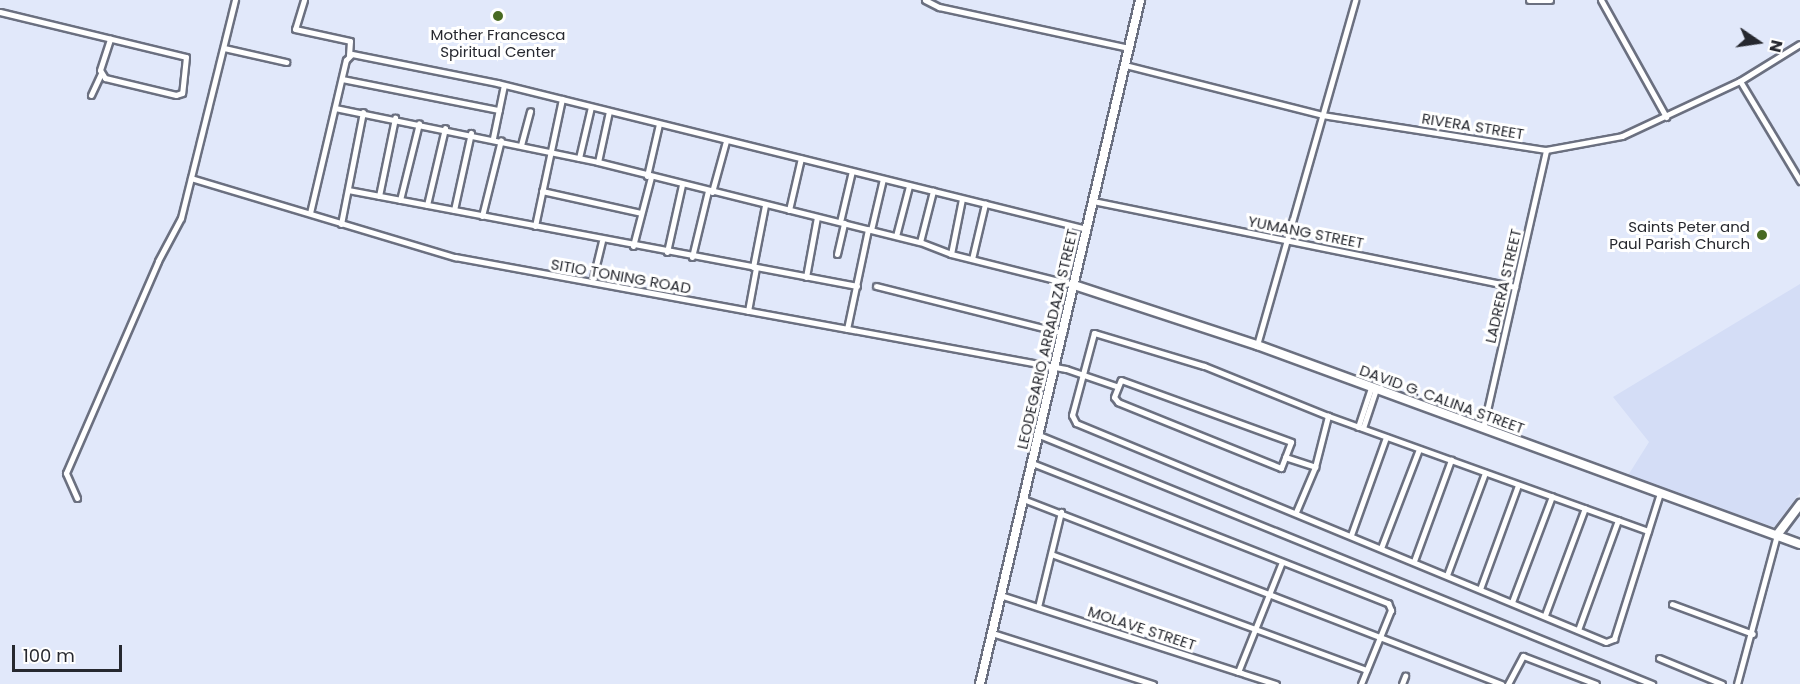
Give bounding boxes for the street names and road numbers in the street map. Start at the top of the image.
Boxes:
street label: RIVERA STREET [1421,109,1525,143]
street label: YUMANG STREET [1247,212,1365,252]
street label: LEODEGARIO ARRADAZA STREET [1013,227,1081,451]
street label: LADRERA STREET [1481,227,1525,345]
street label: SITIO TONING ROAD [549,255,693,297]
street label: DAVID G. CALINA STREET [1357,361,1527,437]
street label: MOLAVE STREET [1086,602,1198,654]

